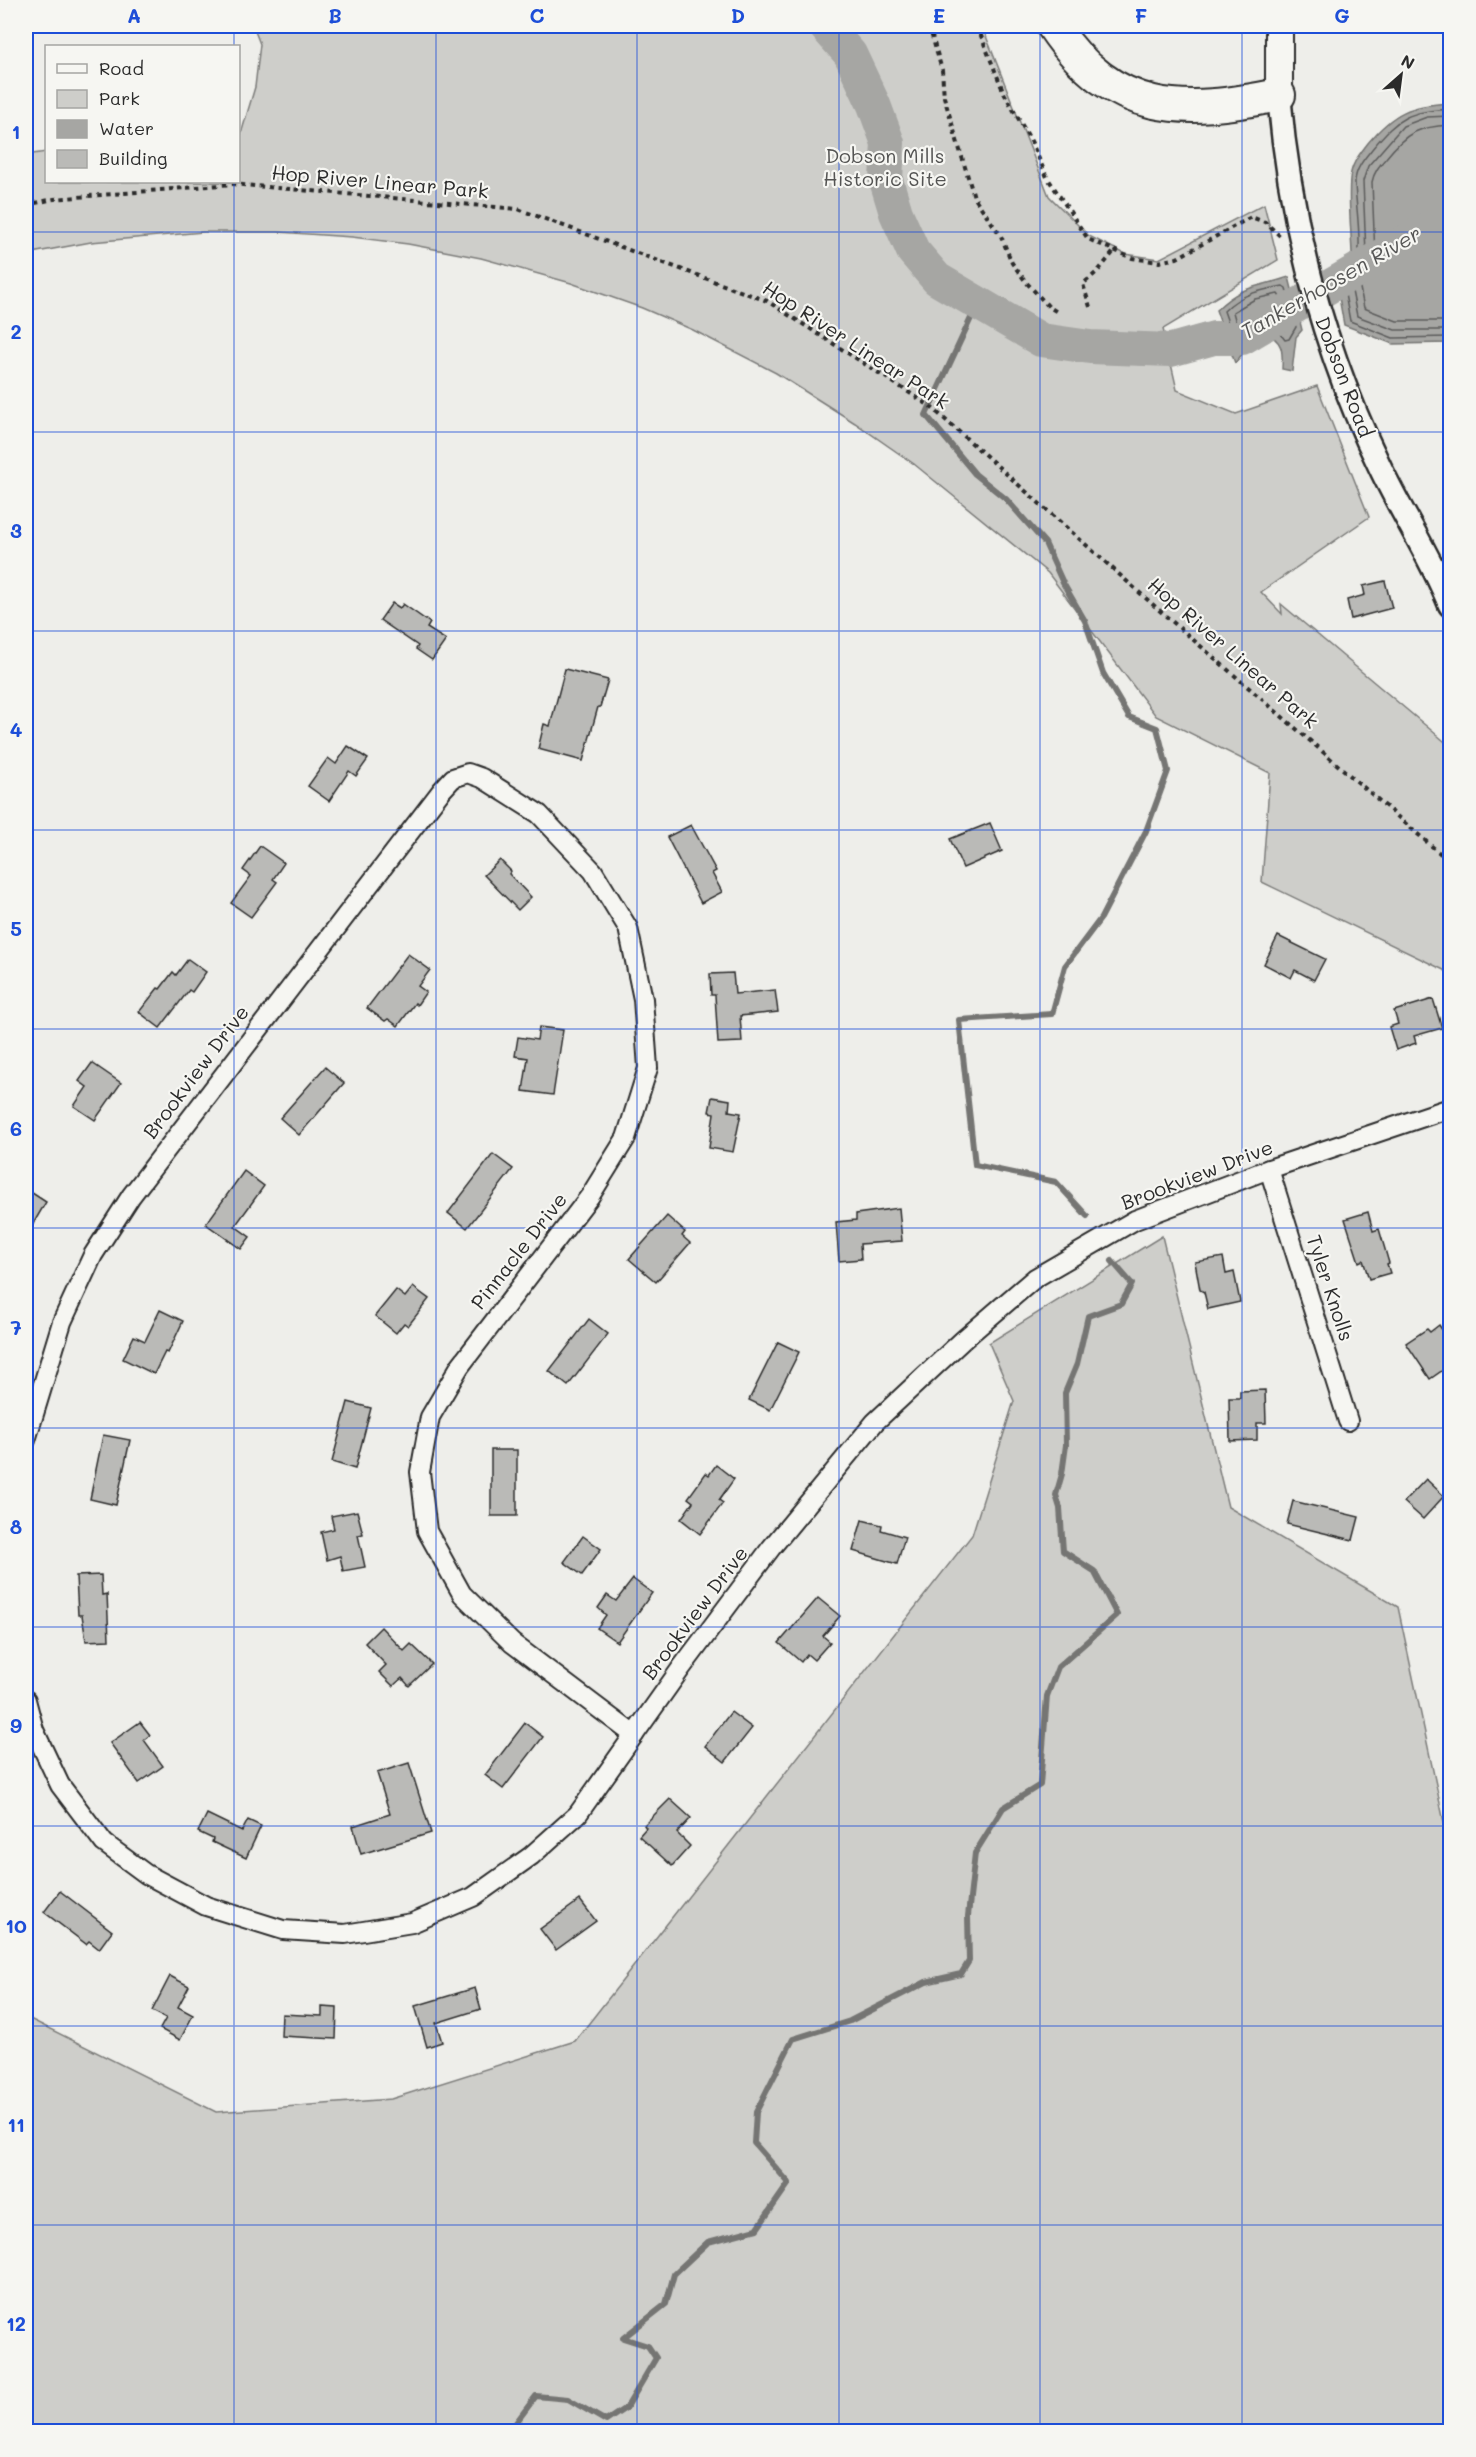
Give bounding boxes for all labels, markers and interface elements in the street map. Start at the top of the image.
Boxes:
text: A [127,2,141,28]
text: B [328,2,342,28]
text: C [530,2,545,28]
text: D [731,2,745,28]
text: E [933,2,945,28]
text: F [1135,2,1148,28]
text: G [1334,2,1350,28]
legend [45,45,240,183]
north arrow [1371,45,1431,105]
text: N [1398,49,1419,73]
text: Road [99,56,144,80]
text: Park [99,86,140,110]
text: Water [99,116,154,140]
text: 1 [12,118,20,144]
park label: Dobson Mills Historic Site [823,142,947,191]
text: Building [99,146,167,170]
street label: Hop River Linear Park [271,159,490,203]
water label: Tankerhoosen River [1235,219,1425,344]
street label: Hop River Linear Park [758,274,955,414]
street label: Dobson Road [1310,313,1380,441]
text: 2 [10,318,22,344]
text: 3 [10,517,22,543]
street label: Hop River Linear Park [1143,571,1324,733]
text: 4 [10,716,23,742]
text: 5 [10,915,22,941]
street label: Brookview Drive [136,999,254,1143]
text: 6 [10,1115,22,1141]
street label: Brookview Drive [1117,1133,1276,1215]
street label: Pinnacle Drive [464,1187,572,1314]
street label: Tyler Knolls [1302,1231,1360,1344]
text: 7 [10,1314,22,1340]
text: 8 [10,1513,22,1539]
street label: Brookview Drive [635,1540,753,1684]
text: 9 [10,1712,22,1738]
text: 10 [5,1912,27,1938]
text: 11 [7,2111,25,2137]
text: 12 [6,2310,26,2336]

